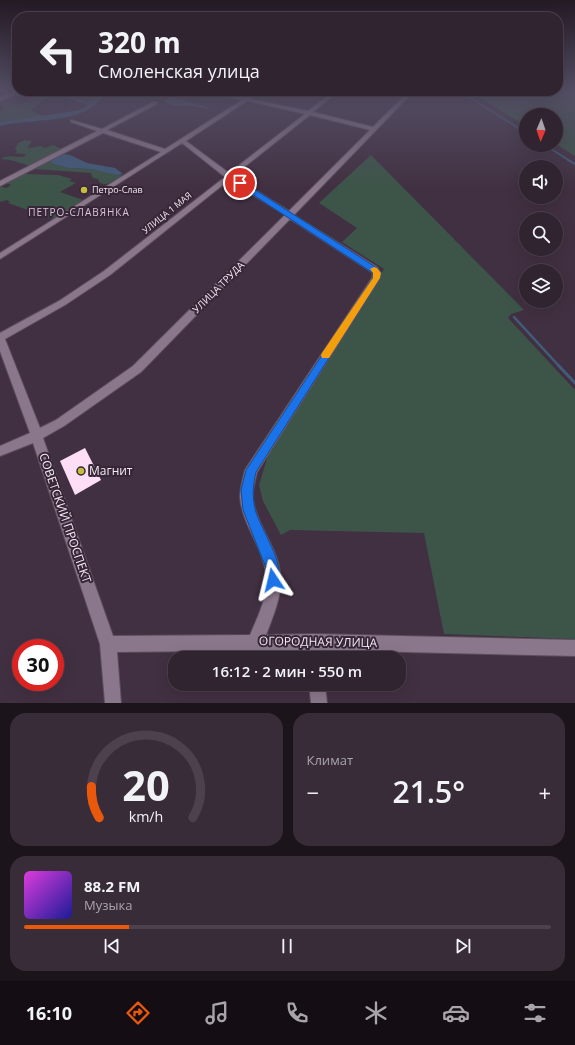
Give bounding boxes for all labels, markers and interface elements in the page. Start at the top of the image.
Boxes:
text: 320 m [98,23,181,61]
icon: left [32,28,84,80]
text: Смоленская улица [98,59,260,83]
north arrow [519,108,563,152]
map controls [519,108,563,308]
button: sound [519,160,563,204]
pin [223,166,257,200]
icon: arrive [229,172,251,194]
place label: Петро-Слав [92,183,143,196]
marker: Петро-Слав [79,185,89,195]
street label: УЛИЦА 1 МАЯ [139,189,194,237]
district label: ПЕТРО-СЛАВЯНКА [28,205,130,219]
button: search [519,212,563,256]
street label: УЛИЦА ТРУДА [189,258,247,316]
button: layers [519,264,563,308]
street label: СОВЕТСКИЙ ПРОСПЕКТ [35,451,96,585]
place label: Магнит [89,462,133,479]
marker: Магнит [76,466,86,476]
position arrow [252,559,294,601]
street label: ОГОРОДНАЯ УЛИЦА [259,632,378,651]
speed limit sign: 30 [12,639,64,691]
text: 16:12 · 2 мин · 550 m [212,661,362,681]
text: Климат [307,751,353,769]
text: 20 [122,756,170,812]
text: 21.5° [392,771,465,812]
text: − [307,777,319,807]
text: + [538,777,551,807]
text: km/h [129,806,164,825]
text: 88.2 FM [84,876,140,896]
text: Музыка [84,896,132,914]
icon: previous [101,935,123,957]
icon: pause [276,935,298,957]
icon: next [452,935,474,957]
icon: directions [124,999,152,1027]
icon: music [203,999,231,1027]
icon: phone [283,999,311,1027]
icon: climate [362,999,390,1027]
icon: car [442,999,470,1027]
icon: filters [521,999,549,1027]
text: 16:10 [26,1001,72,1025]

